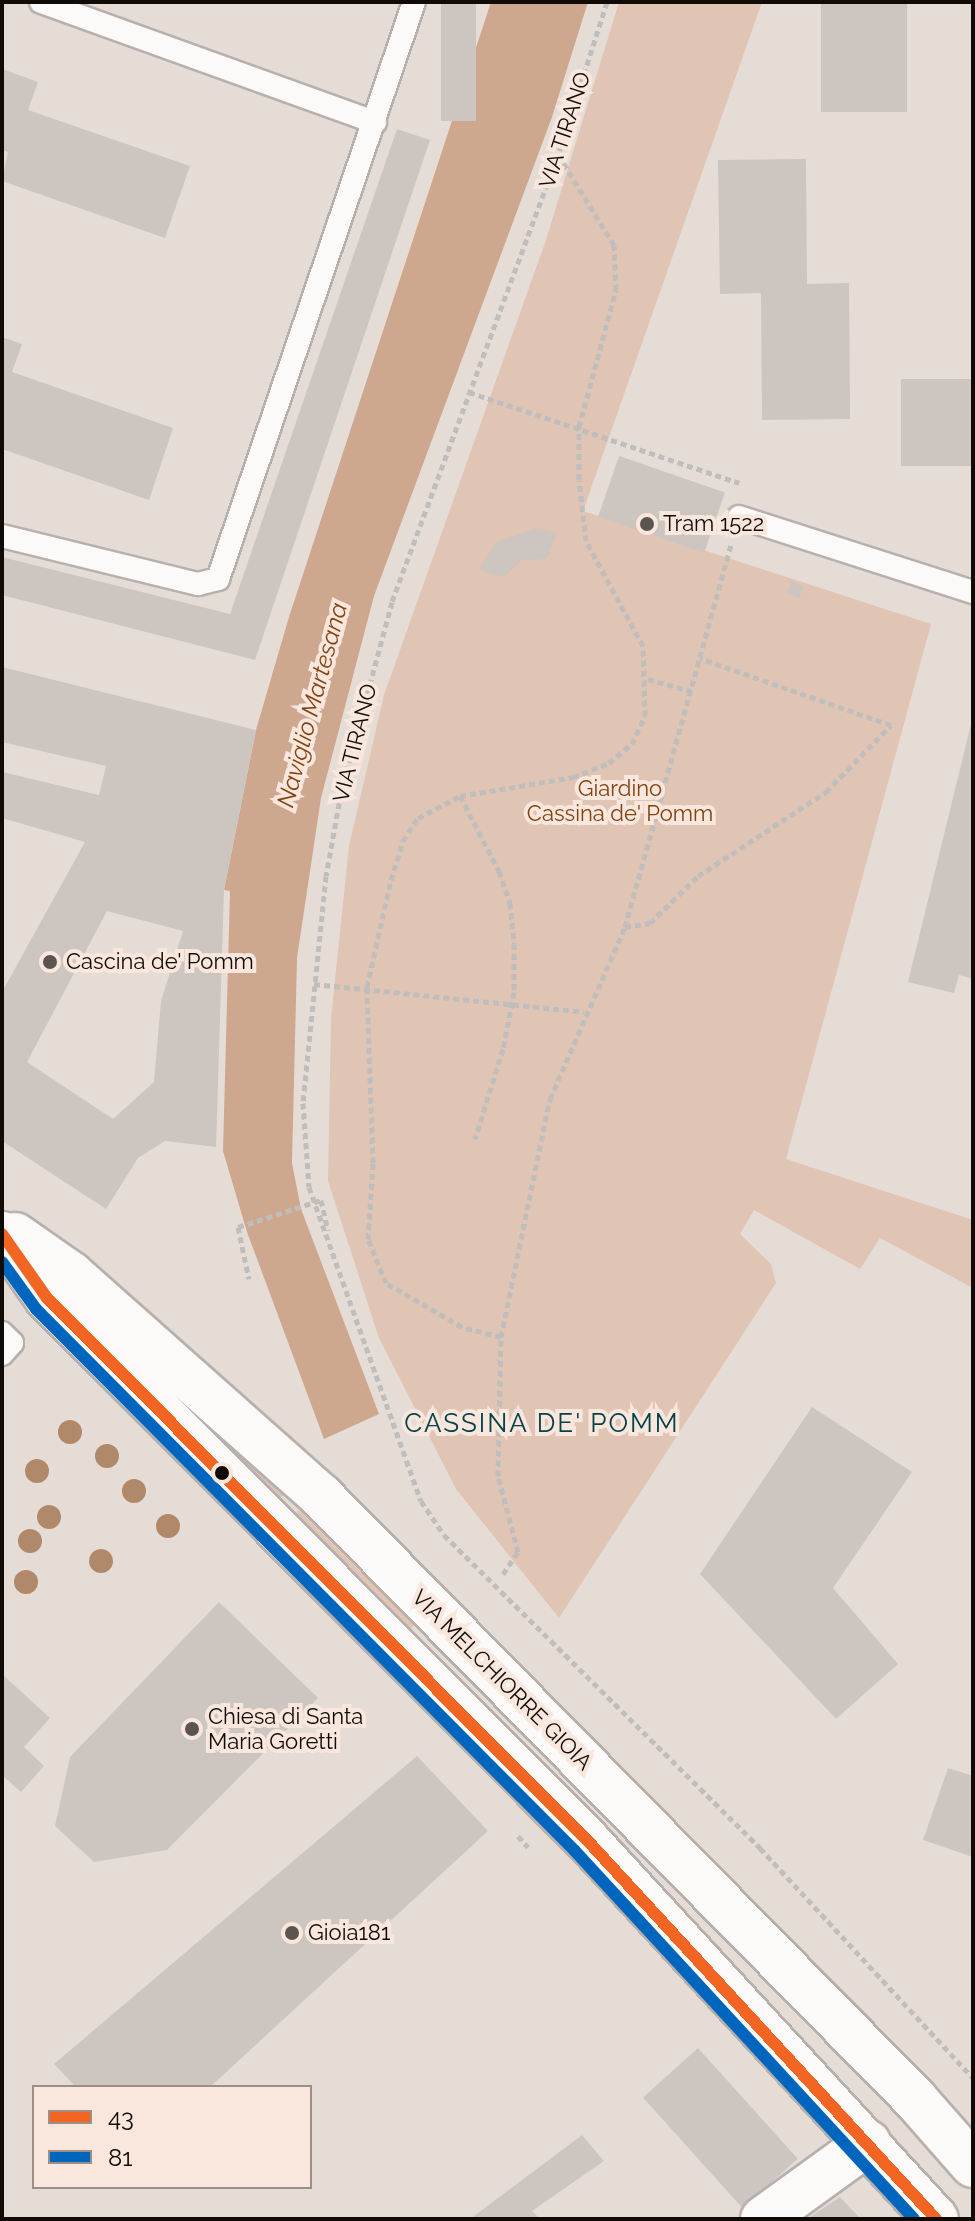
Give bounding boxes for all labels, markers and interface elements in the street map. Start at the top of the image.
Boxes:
street label: VIA TIRANO [534,68,596,192]
place label: Tram 1522 [663,511,764,537]
marker: Tram 1522 [638,515,656,533]
water label: Naviglio Martesana [271,600,353,810]
street label: VIA TIRANO [327,680,383,806]
park label: Giardino Cassina de' Pomm [527,775,713,826]
place label: Cascina de' Pomm [66,949,254,975]
marker: Cascina de' Pomm [41,953,59,971]
district label: CASSINA DE' POMM [404,1408,680,1440]
unlabelled marker [214,1465,230,1481]
street label: VIA MELCHIORRE GIOIA [406,1584,598,1776]
place label: Chiesa di Santa Maria Goretti [208,1703,363,1754]
marker: Chiesa di Santa Maria Goretti [183,1720,201,1738]
place label: Gioia181 [308,1920,390,1946]
marker: Gioia181 [283,1924,301,1942]
legend [32,2085,312,2189]
text: 43 [108,2103,134,2132]
text: 81 [108,2143,133,2172]

